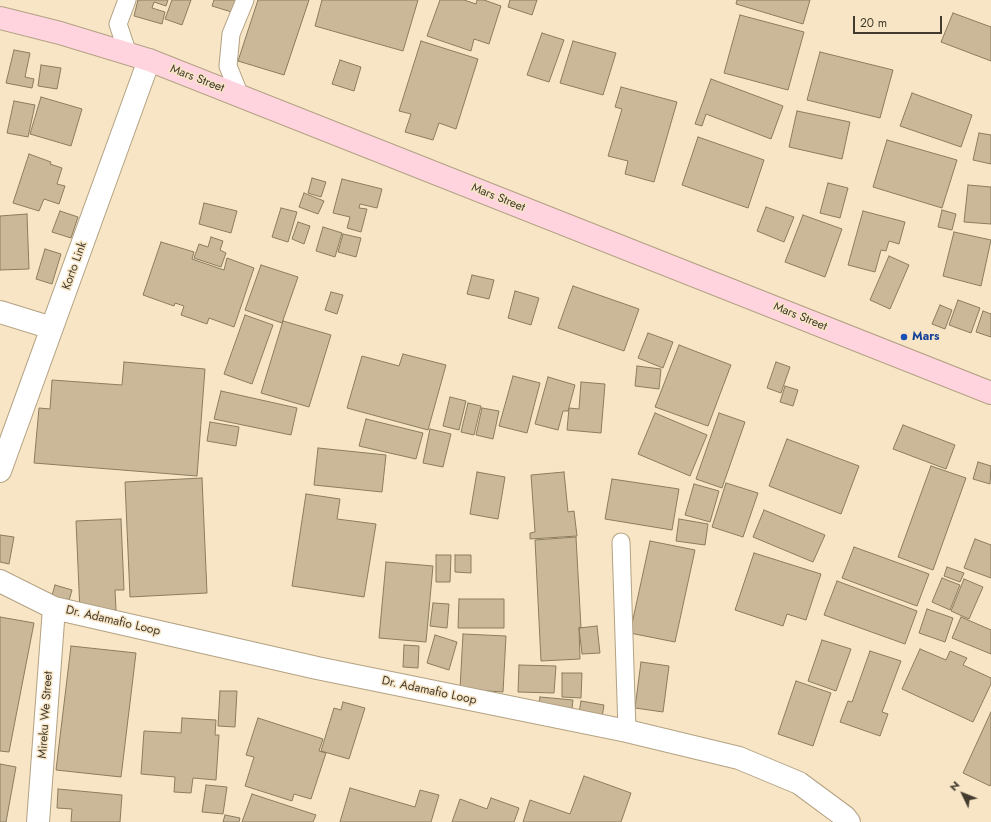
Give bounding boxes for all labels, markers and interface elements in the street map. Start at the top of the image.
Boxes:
scale bar [855,8,944,34]
text: 20 m [860,14,887,32]
street label: Mars Street [168,62,226,96]
street label: Mars Street [469,181,527,215]
street label: Korto Link [60,240,90,292]
street label: Mars Street [771,300,829,334]
place label: Mars [912,330,940,344]
marker: Mars [899,332,909,342]
street label: Dr. Adamafio Loop [64,603,162,639]
street label: Mireku We Street [36,671,56,759]
street label: Dr. Adamafio Loop [380,674,478,708]
north arrow [943,774,983,814]
text: N [945,777,963,794]

